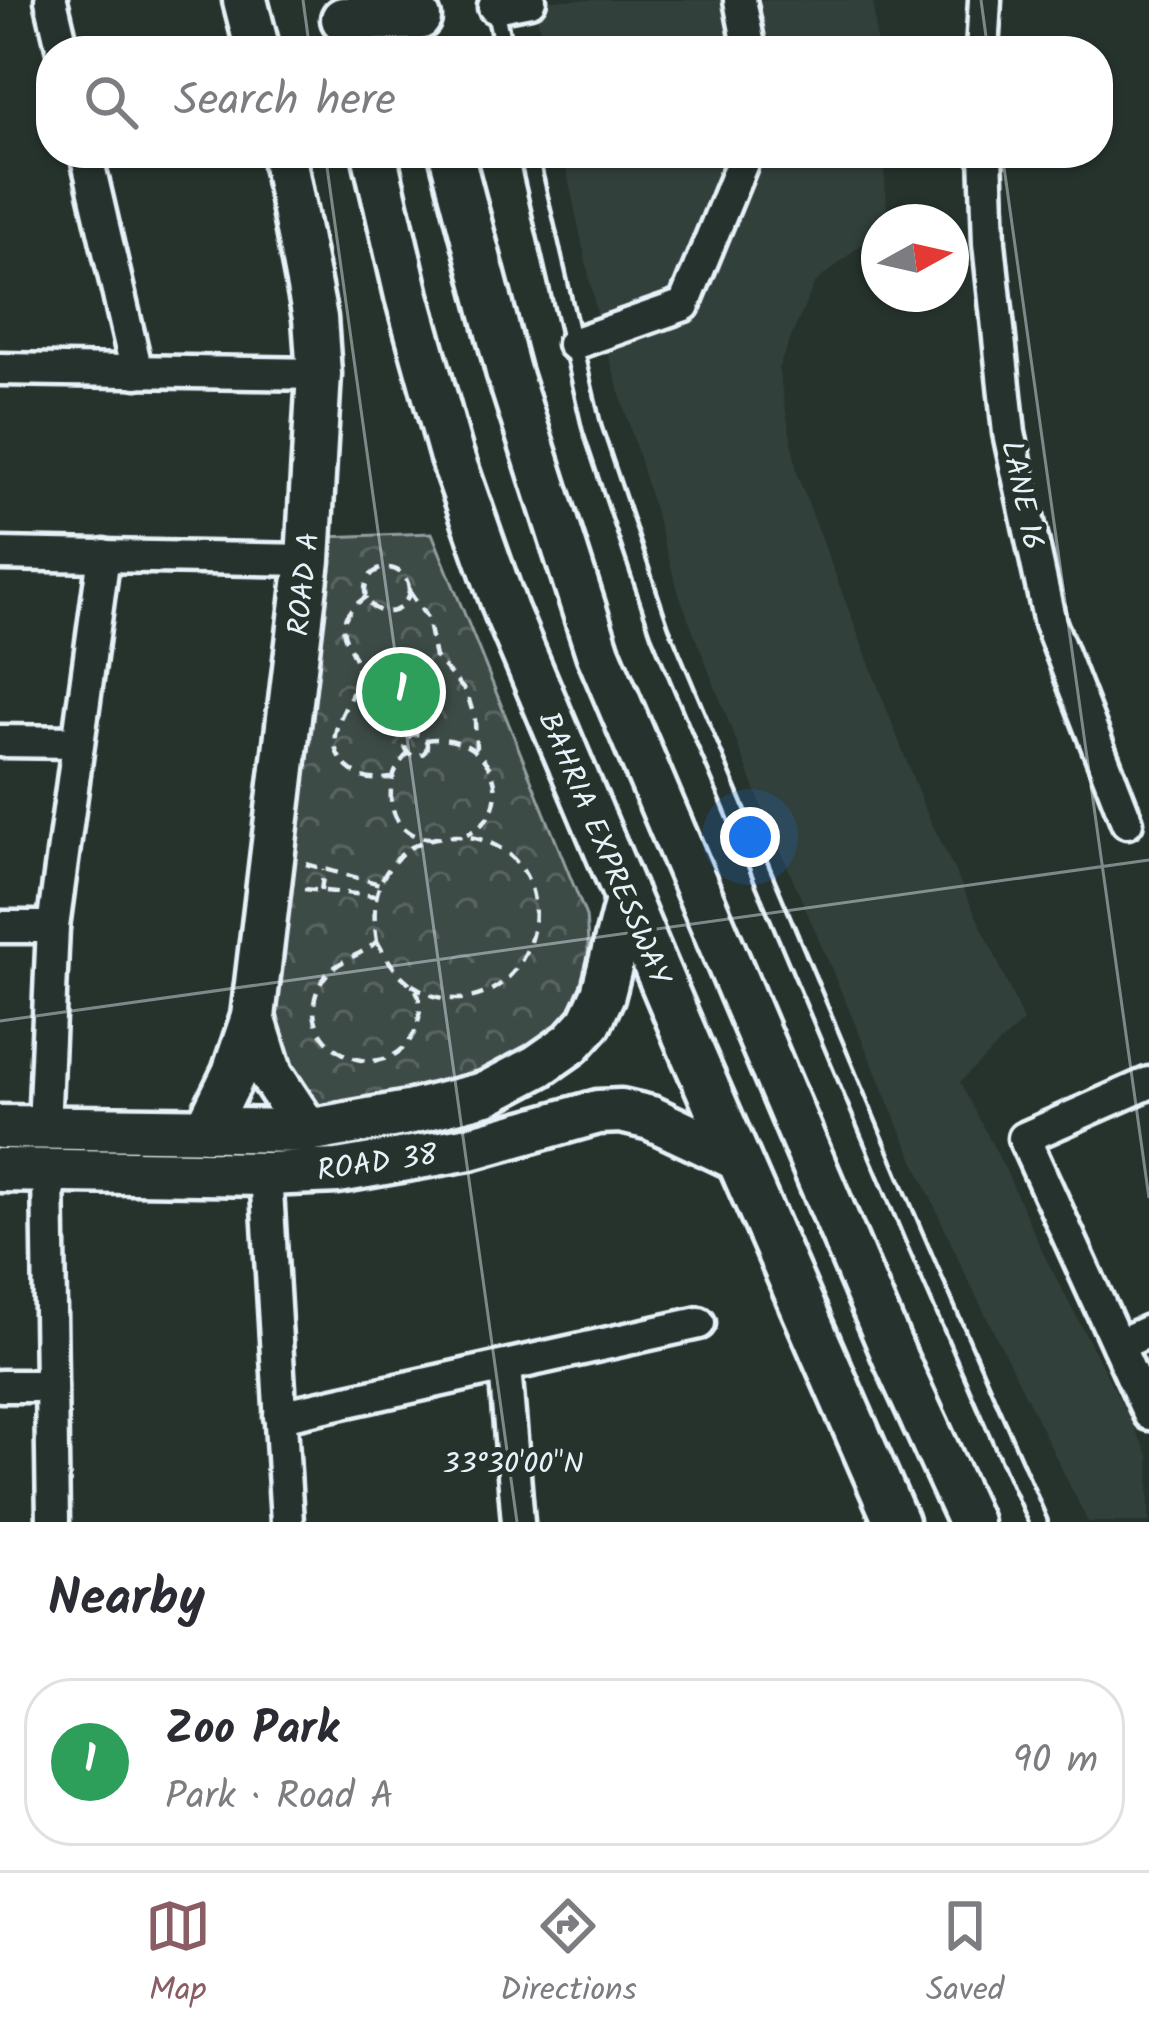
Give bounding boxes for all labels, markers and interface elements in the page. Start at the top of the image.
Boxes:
search box [36,36,1113,168]
text: Search here [174,66,396,138]
icon: search [78,69,144,135]
north arrow [861,204,969,312]
street label: LANE 16 [986,436,1056,555]
street label: ROAD A [276,530,334,638]
pin: 1 [362,647,440,737]
street label: BAHRIA EXPRESSWAY [524,705,683,995]
your location [720,807,780,867]
street label: ROAD 38 [314,1132,441,1196]
text: 33°30'00"N [442,1441,584,1489]
text: Nearby [48,1560,205,1641]
text: Zoo Park [165,1695,339,1767]
text: 1 [84,1731,96,1793]
text: 90 m [1013,1731,1098,1793]
text: Park · Road A [165,1767,394,1829]
tab: Map [145,1893,211,2018]
tab: Directions [500,1893,637,2018]
tab: Saved [926,1893,1004,2018]

